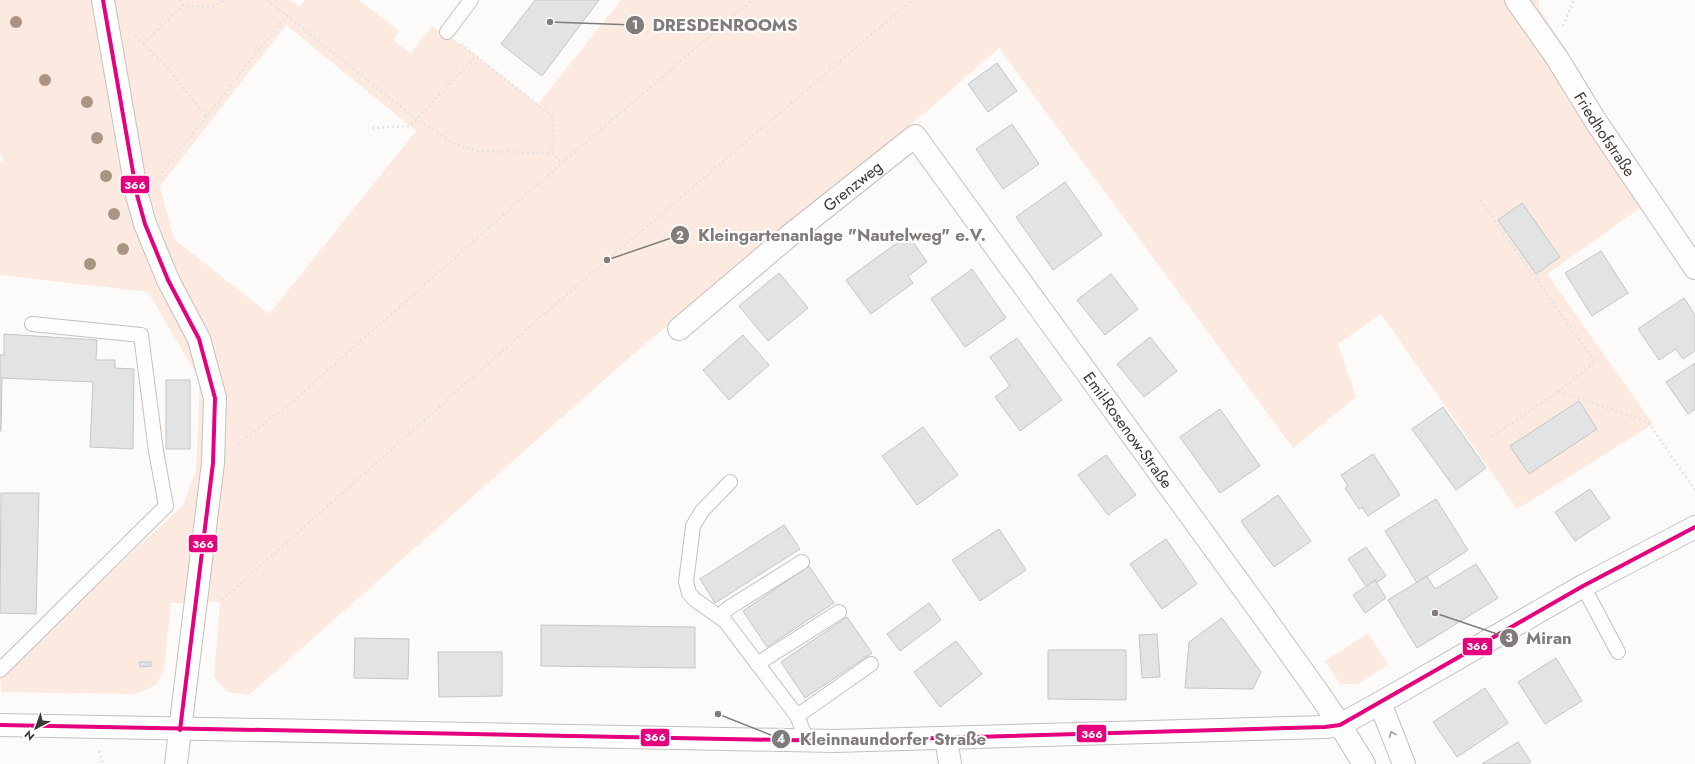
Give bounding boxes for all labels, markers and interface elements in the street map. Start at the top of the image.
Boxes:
callout: DRESDENROOMS [625,10,806,39]
text: DRESDENROOMS [652,13,798,37]
text: 1 [632,16,638,34]
street label: Friedhofstraße [1568,87,1641,181]
street label: Grenzweg [818,155,887,217]
line badge: 366 [120,175,150,194]
text: 366 [124,177,146,193]
callout: Kleingartenanlage "Nautelweg" e.V. [670,221,994,250]
text: Kleingartenanlage "Nautelweg" e.V. [698,223,986,247]
text: 2 [676,227,684,245]
street label: Emil-Rosenow-Straße [1078,367,1178,493]
line badge: 366 [188,534,218,553]
text: 366 [192,536,214,552]
callout: Miran [1499,623,1580,652]
text: Miran [1526,626,1572,650]
text: 3 [1505,629,1513,647]
line badge: 366 [1462,637,1493,656]
text: 366 [1466,638,1488,654]
north arrow [16,708,56,748]
line badge: 366 [1076,724,1107,743]
callout: Kleinnaundorfer Straße [771,725,994,754]
text: 366 [1081,726,1103,742]
text: N [21,727,38,744]
text: Kleinnaundorfer Straße [800,727,987,751]
line badge: 366 [640,728,670,747]
text: 366 [644,729,666,745]
text: 4 [777,730,785,748]
one-way arrow [1389,730,1397,738]

